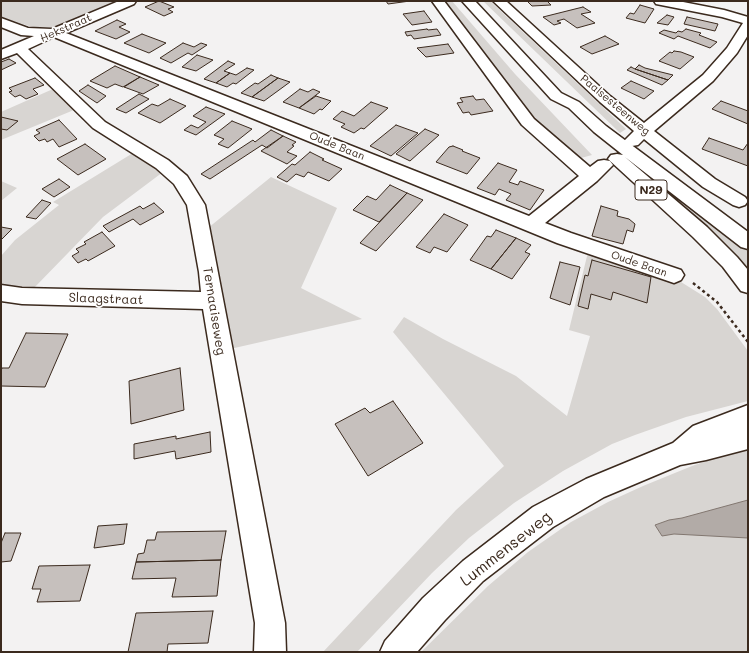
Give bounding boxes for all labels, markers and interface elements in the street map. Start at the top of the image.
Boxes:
street label: Hekstraat [38,11,94,45]
street label: Paalsesteenweg [577,72,653,138]
street label: Oude Baan [307,129,367,163]
road number: N29 [635,180,667,200]
street label: Oude Baan [609,248,669,280]
street label: Ternaaiseweg [199,266,229,356]
street label: Slaagstraat [68,290,144,308]
street label: Lummenseweg [456,507,556,591]

